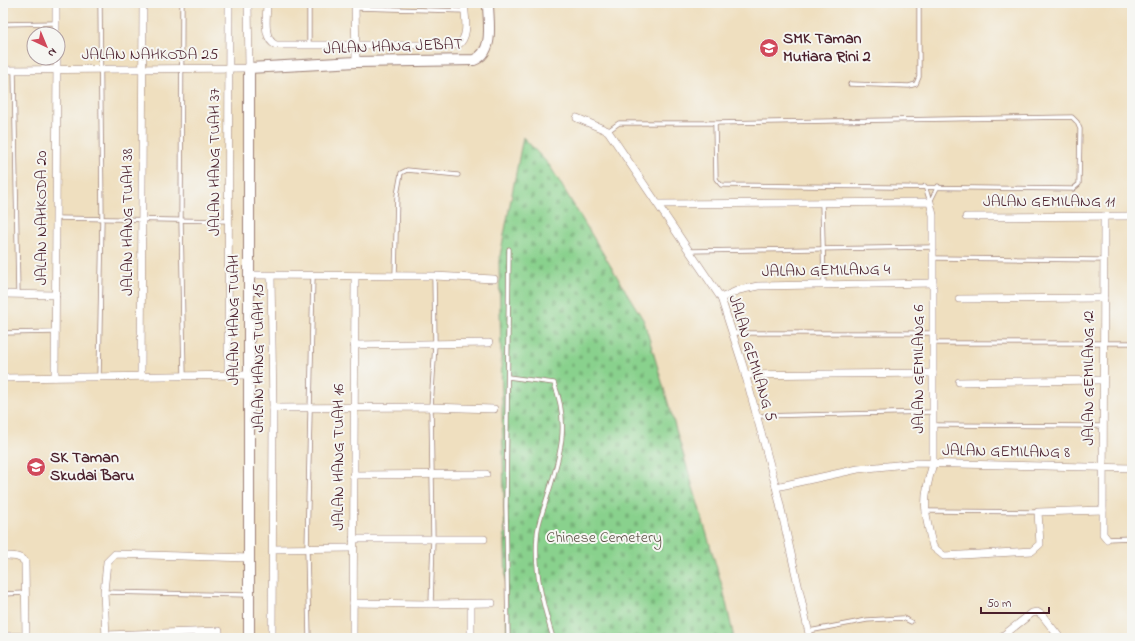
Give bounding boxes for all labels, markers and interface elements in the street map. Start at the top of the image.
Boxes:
north arrow [26,26,66,66]
place label: SMK Taman Mutiara Rini 2 [783,27,871,69]
street label: JALAN HANG JEBAT [323,33,463,61]
school or university icon: SMK Taman Mutiara Rini 2 [758,37,780,59]
street label: JALAN NAHKODA 25 [82,43,218,67]
text: N [44,44,60,61]
street label: JALAN HANG TUAH 37 [203,88,227,236]
street label: JALAN HANG TUAH 38 [116,148,140,296]
street label: JALAN NAHKODA 20 [30,151,54,285]
street label: JALAN GEMILANG 11 [983,190,1115,214]
street label: JALAN HANG TUAH [222,255,246,385]
street label: JALAN GEMILANG 4 [761,258,891,284]
street label: JALAN HANG TUAH 15 [247,284,271,432]
street label: JALAN GEMILANG 5 [721,292,783,424]
street label: JALAN GEMILANG 6 [907,304,931,434]
street label: JALAN GEMILANG 12 [1077,310,1101,446]
street label: JALAN HANG TUAH 16 [327,384,351,530]
street label: JALAN GEMILANG 8 [942,439,1070,465]
place label: SK Taman Skudai Baru [50,446,134,488]
school or university icon: SK Taman Skudai Baru [25,456,47,478]
park label: Chinese Cemetery [546,526,662,550]
scale bar [981,589,1049,615]
text: 50 m [987,595,1011,613]

